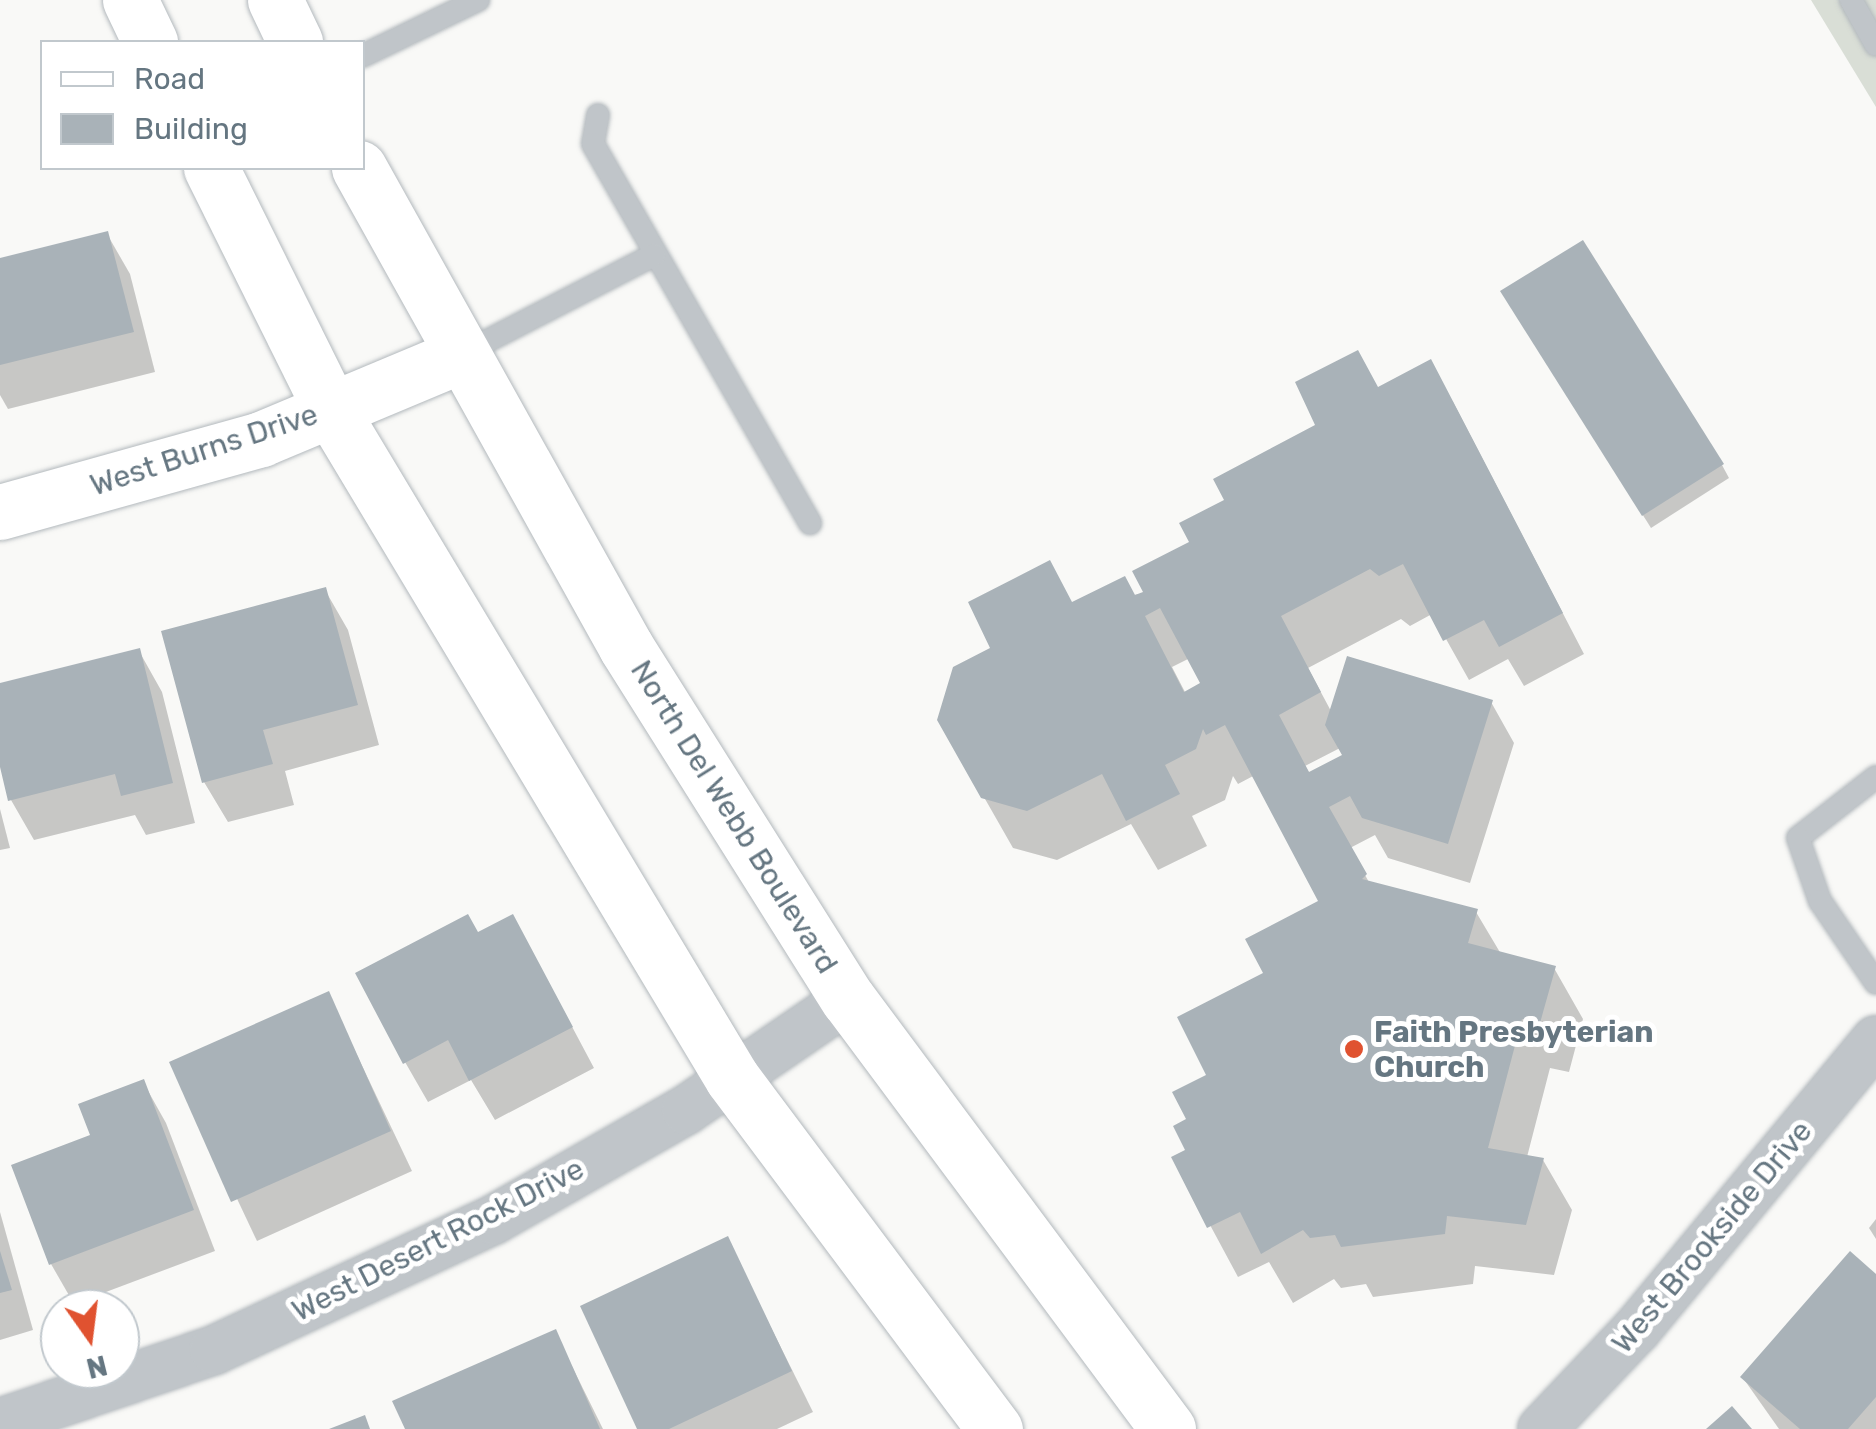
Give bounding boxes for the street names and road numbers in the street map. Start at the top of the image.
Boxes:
street label: West Burns Drive [86,396,322,504]
street label: North Del Webb Boulevard [623,654,845,980]
street label: West Brookside Drive [1604,1114,1820,1360]
street label: West Desert Rock Drive [286,1151,590,1329]

